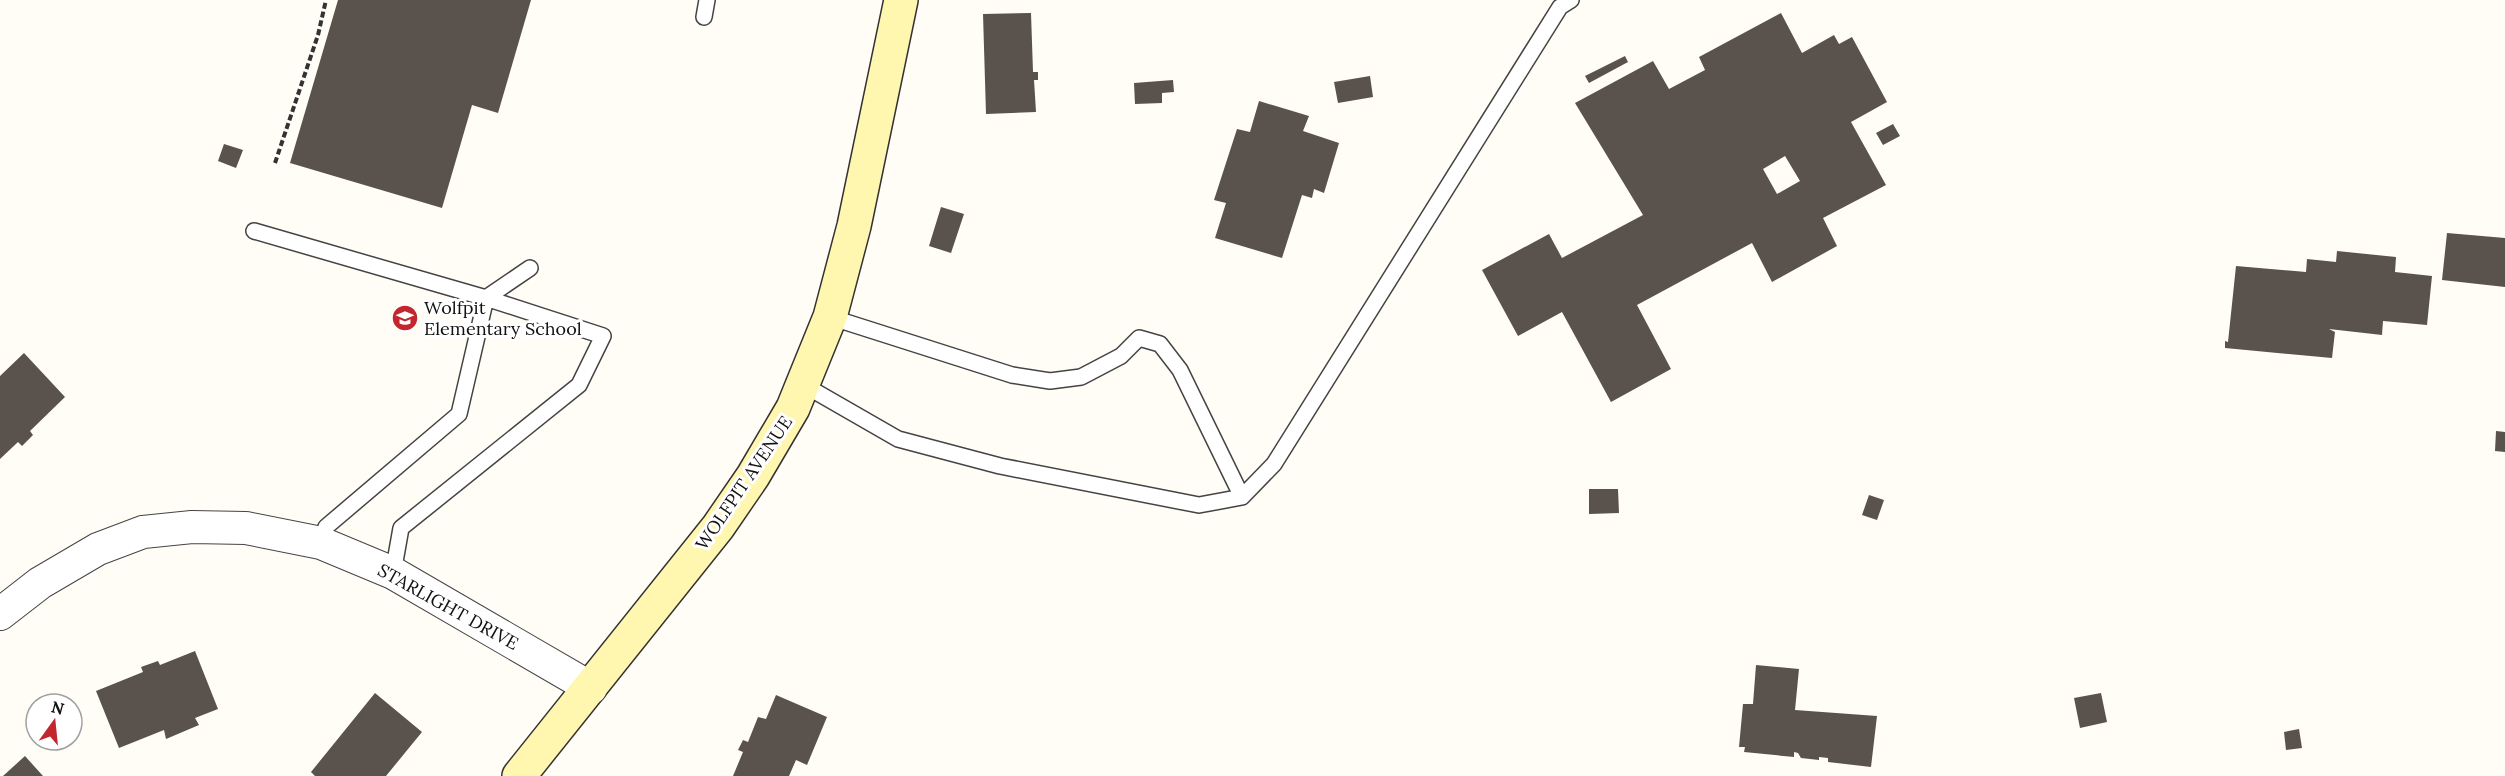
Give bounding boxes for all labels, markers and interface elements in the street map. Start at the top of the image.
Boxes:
place label: Wolfpit Elementary School [424,296,582,340]
school or university icon: Wolfpit Elementary School [390,303,420,333]
street label: WOLFPIT AVENUE [690,411,797,554]
street label: STARLIGHT DRIVE [374,558,523,655]
north arrow [24,692,84,752]
text: N [49,696,66,719]

